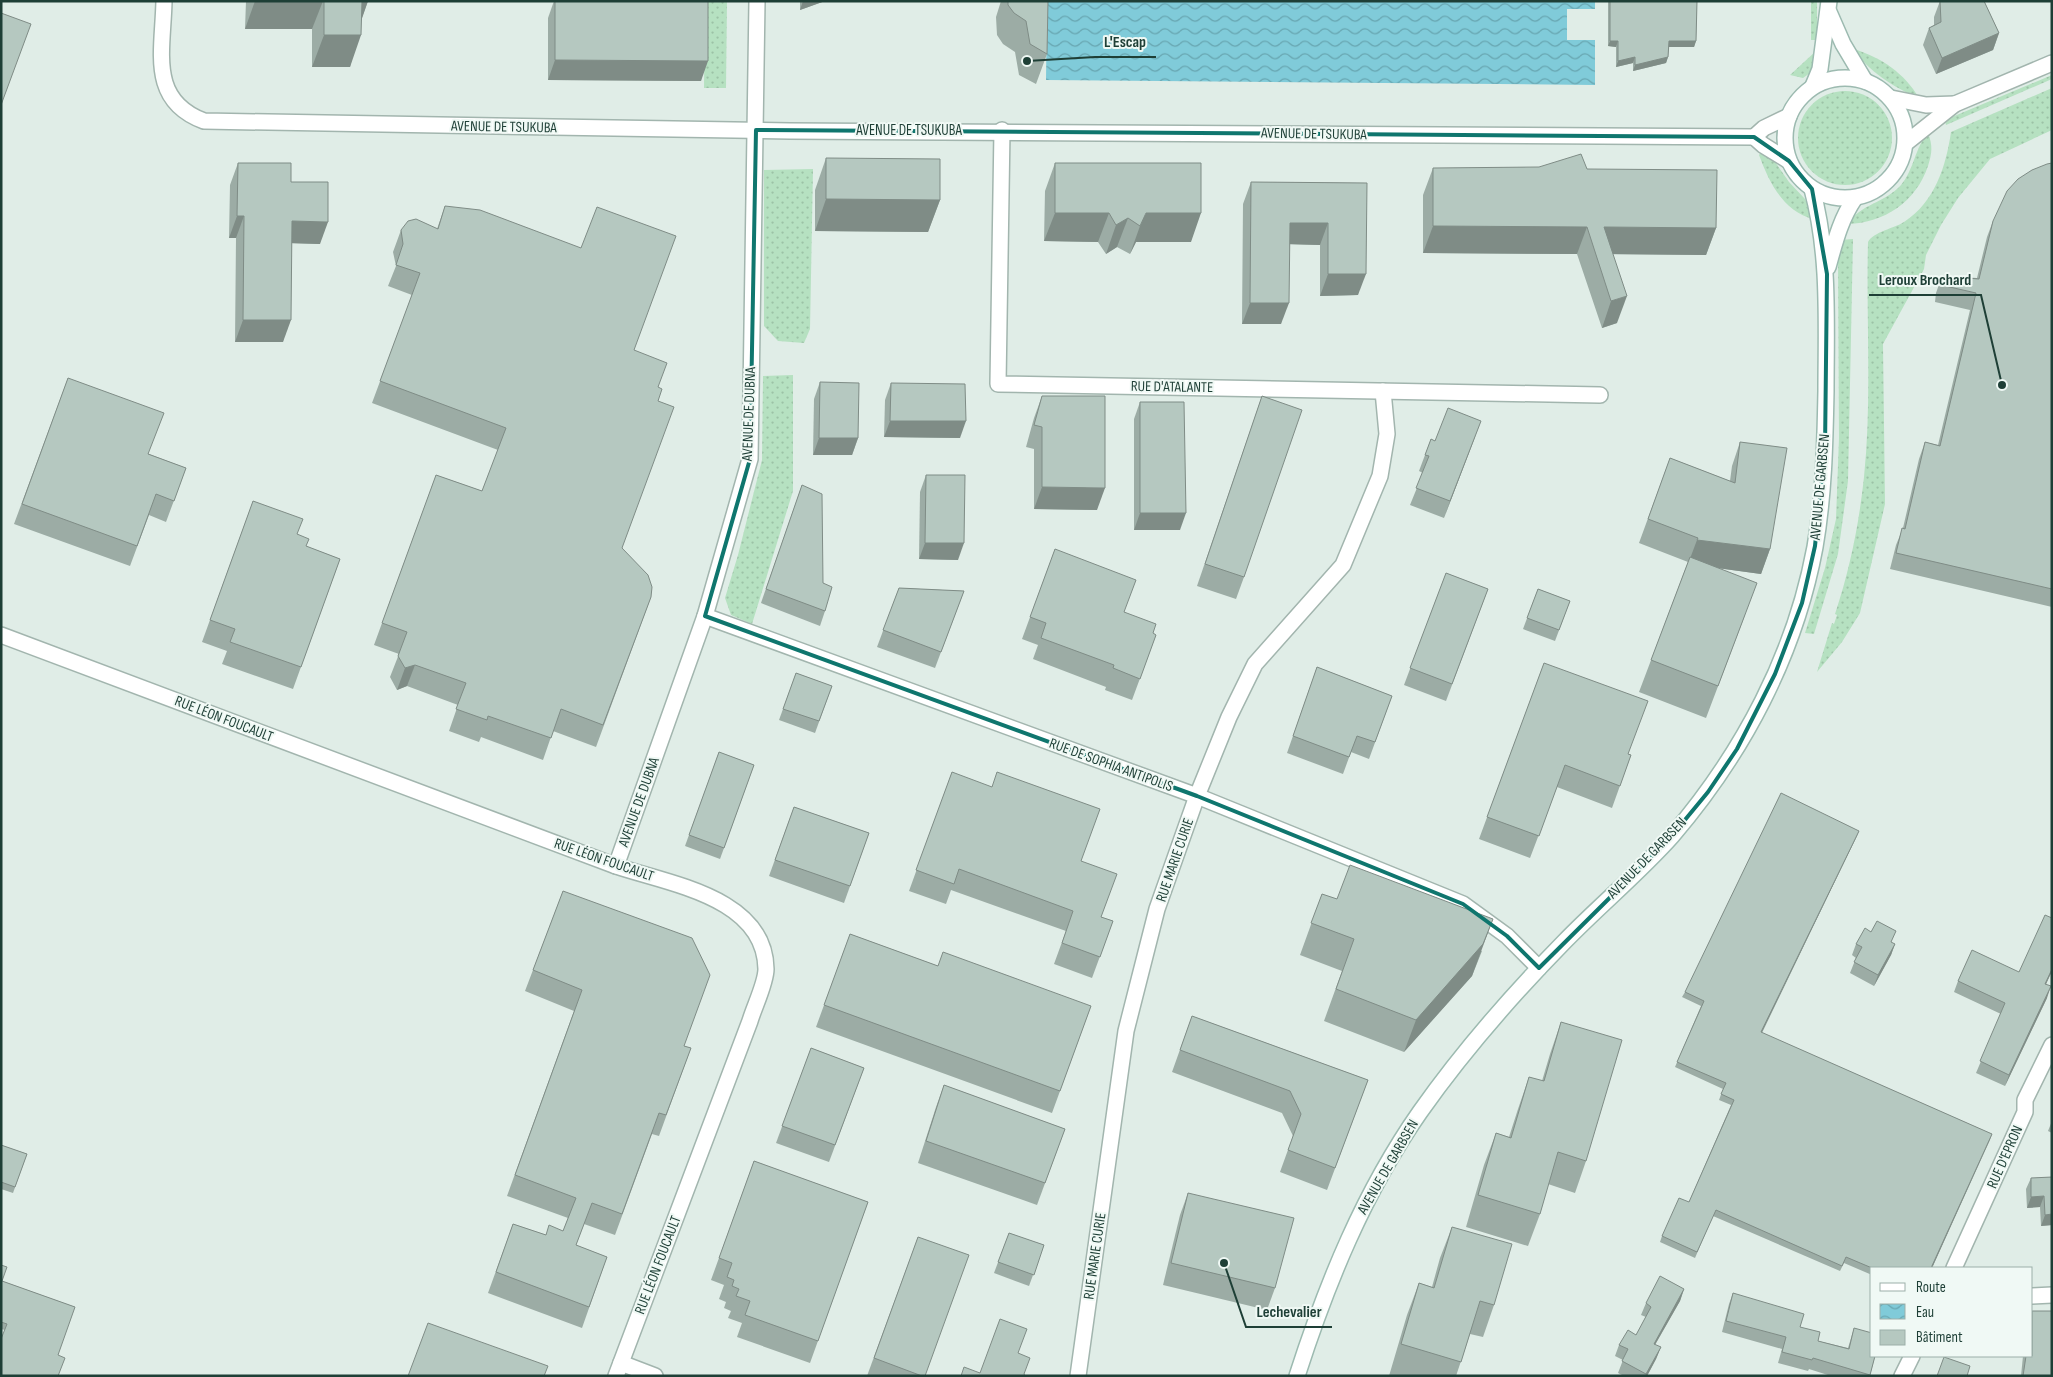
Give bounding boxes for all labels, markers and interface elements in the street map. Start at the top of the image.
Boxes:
callout: L'Escap [1095,26,1156,57]
text: L'Escap [1104,33,1146,52]
street label: AVENUE DE TSUKUBA [450,117,558,137]
street label: AVENUE DE TSUKUBA [855,121,962,140]
street label: AVENUE DE TSUKUBA [1260,124,1368,144]
callout: Leroux Brochard [1869,264,1981,295]
text: Leroux Brochard [1879,271,1971,290]
street label: AVENUE DE DUBNA [738,366,760,462]
street label: RUE D'ATALANTE [1131,377,1213,397]
street label: AVENUE DE GARBSEN [1806,433,1834,542]
street label: RUE LÉON FOUCAULT [172,691,276,747]
street label: RUE DE SOPHIA ANTIPOLIS [1047,734,1175,796]
street label: AVENUE DE DUBNA [614,754,664,850]
street label: AVENUE DE GARBSEN [1603,813,1691,904]
street label: RUE MARIE CURIE [1152,816,1198,904]
street label: RUE LÉON FOUCAULT [552,834,656,886]
street label: AVENUE DE GARBSEN [1353,1116,1423,1219]
street label: RUE D'EPRON [1983,1123,2027,1191]
street label: RUE MARIE CURIE [1080,1211,1110,1301]
street label: RUE LÉON FOUCAULT [630,1213,686,1317]
legend [1870,1267,2033,1357]
text: Route [1916,1278,1946,1297]
callout: Lechevalier [1246,1296,1332,1327]
text: Lechevalier [1256,1303,1322,1322]
text: Eau [1916,1303,1934,1322]
text: Bâtiment [1916,1328,1963,1347]

